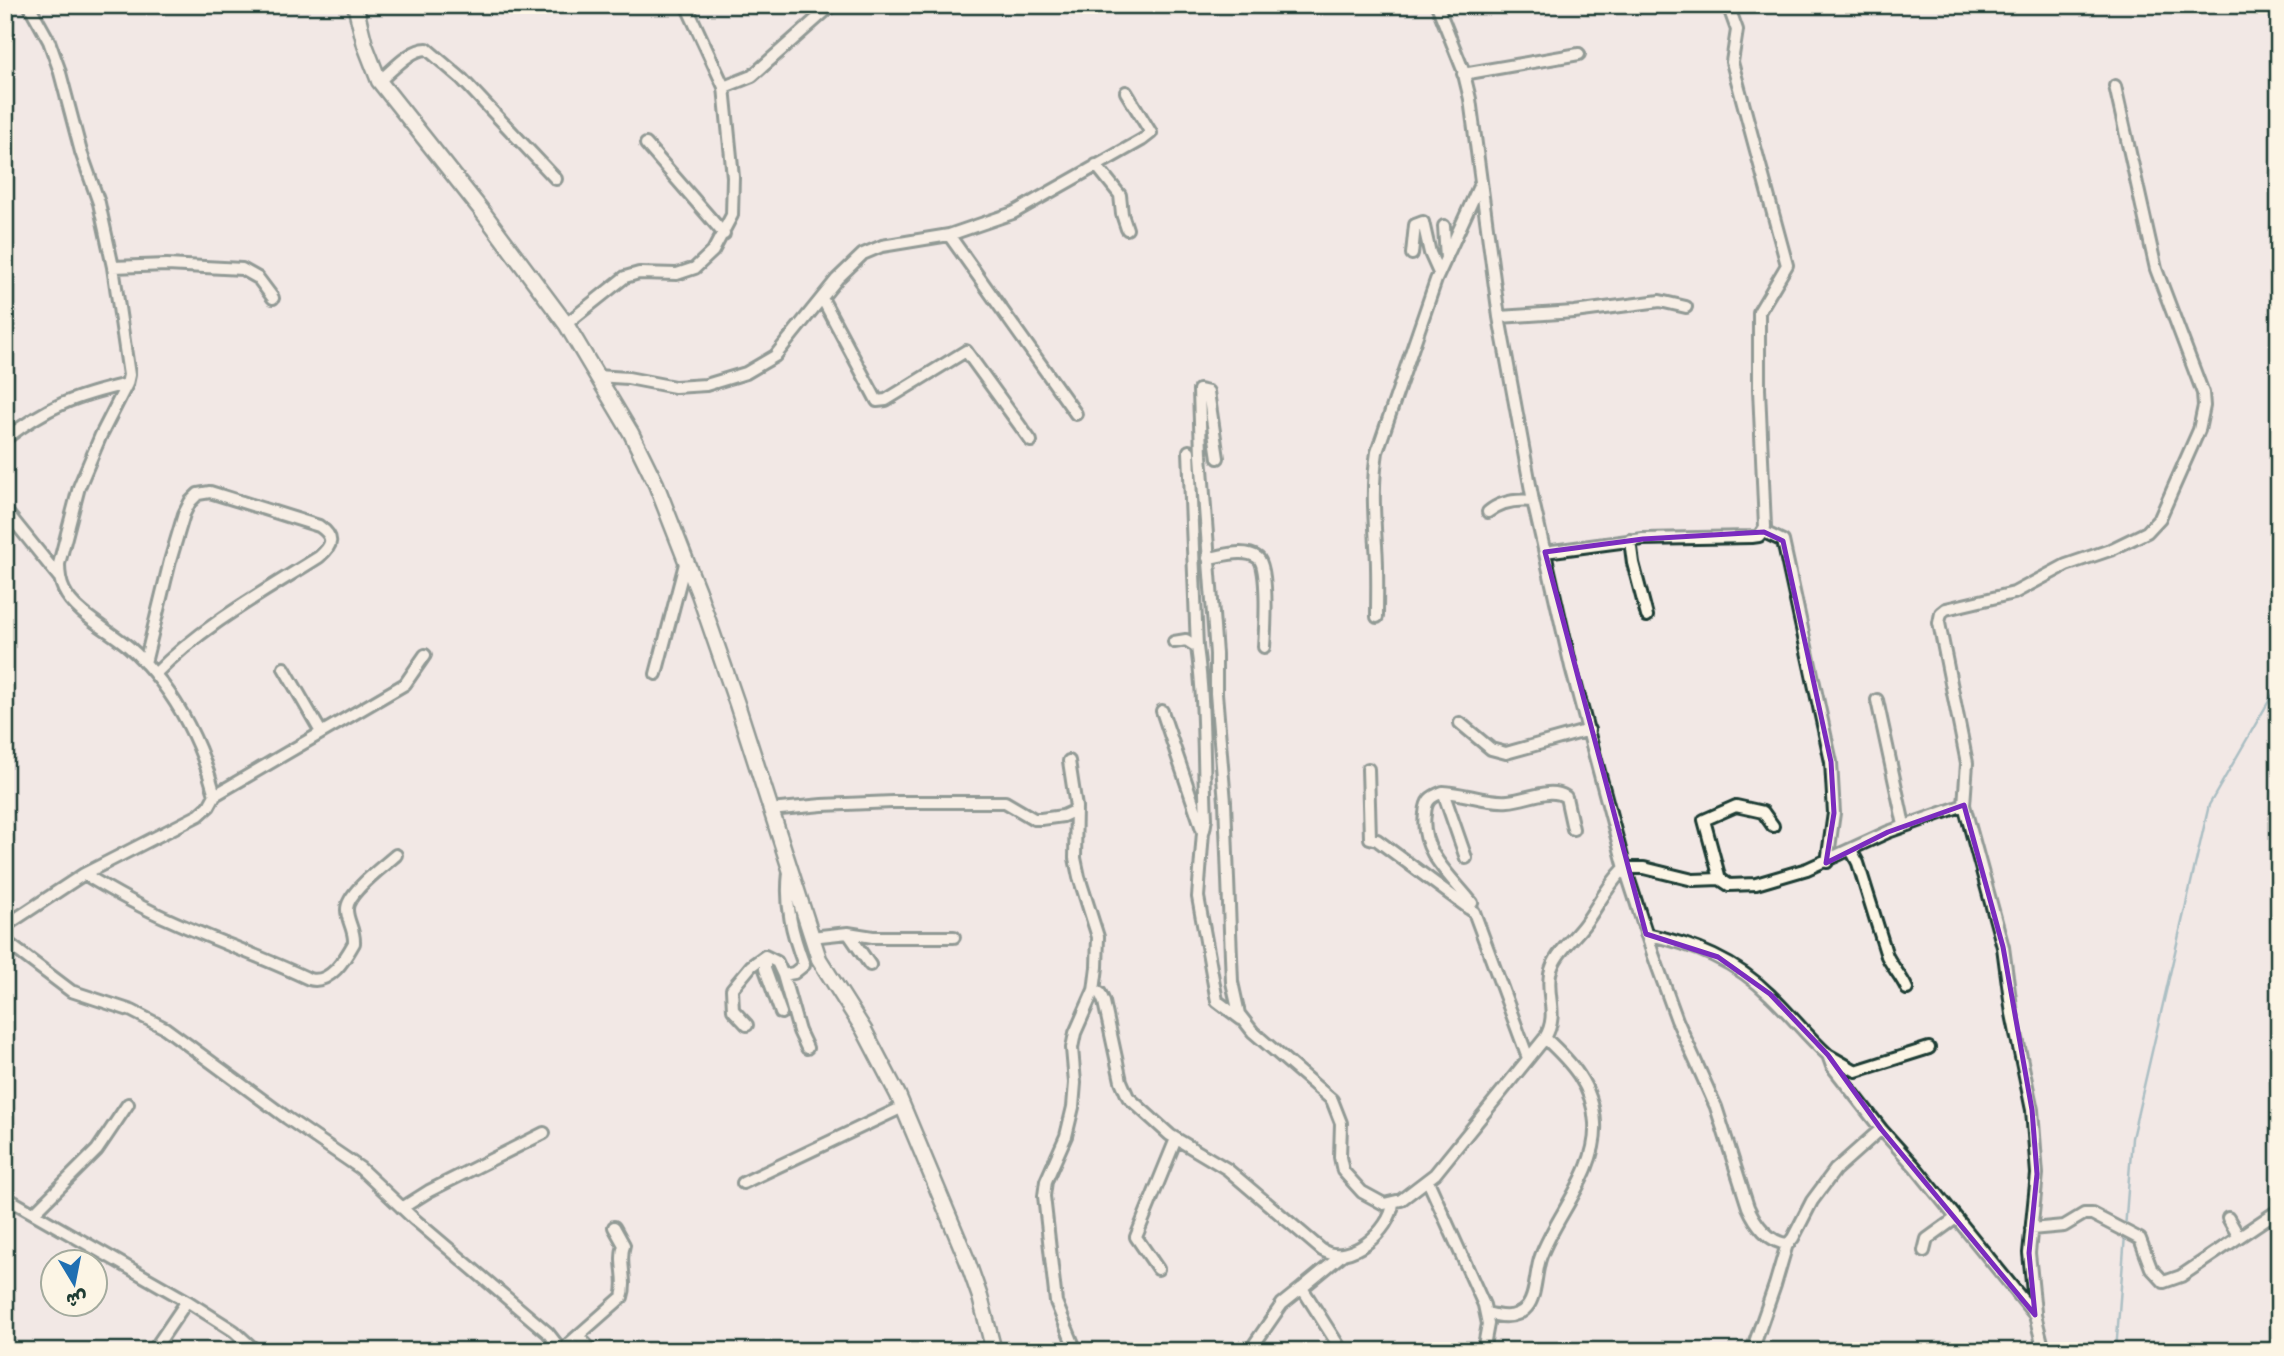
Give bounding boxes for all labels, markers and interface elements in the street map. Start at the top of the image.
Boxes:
north arrow [38,1248,108,1318]
text: ش [64,1281,90,1314]

